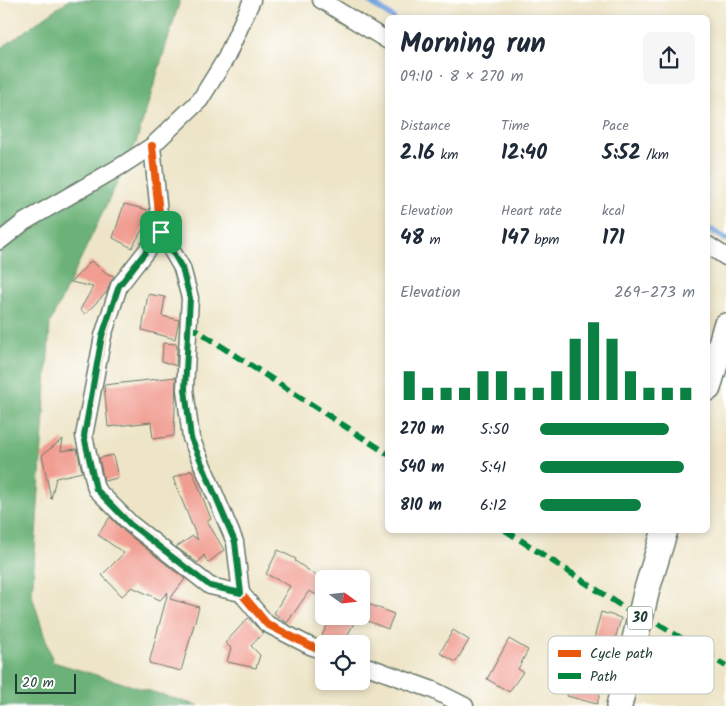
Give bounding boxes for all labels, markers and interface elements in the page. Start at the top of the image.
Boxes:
text: Morning run [400,22,546,67]
button: share [643,32,695,84]
text: 09:10 · 8 × 270 m [400,64,524,89]
text: Distance [400,115,450,137]
text: Time [501,115,529,137]
text: Pace [602,115,629,137]
text: 2.16 [400,137,435,170]
text: 12:40 [501,137,547,170]
text: 5:52 [602,137,641,170]
text: km [435,144,458,166]
text: /km [641,144,669,166]
text: Elevation [400,200,453,222]
text: Heart rate [501,200,562,222]
text: kcal [602,200,625,222]
pin [140,211,182,253]
icon: arrive [147,218,175,246]
text: 48 [400,222,424,255]
text: 147 [501,222,529,255]
text: 171 [602,222,625,255]
text: m [424,229,441,251]
text: bpm [529,229,560,251]
text: Elevation [400,280,461,305]
text: 269–273 m [614,280,695,305]
text: 270 m [400,417,444,442]
text: 5:50 [480,417,509,442]
text: 540 m [400,455,444,480]
text: 5:41 [480,455,506,480]
text: 810 m [400,493,442,518]
text: 6:12 [480,493,507,518]
north arrow [315,570,370,625]
map controls [315,570,370,690]
road number: 30 [628,606,652,630]
button: locate [315,635,370,690]
legend [548,636,714,694]
text: Cycle path [590,643,653,665]
text: Path [590,666,617,688]
scale bar [15,671,76,694]
text: 20 m [22,672,54,694]

